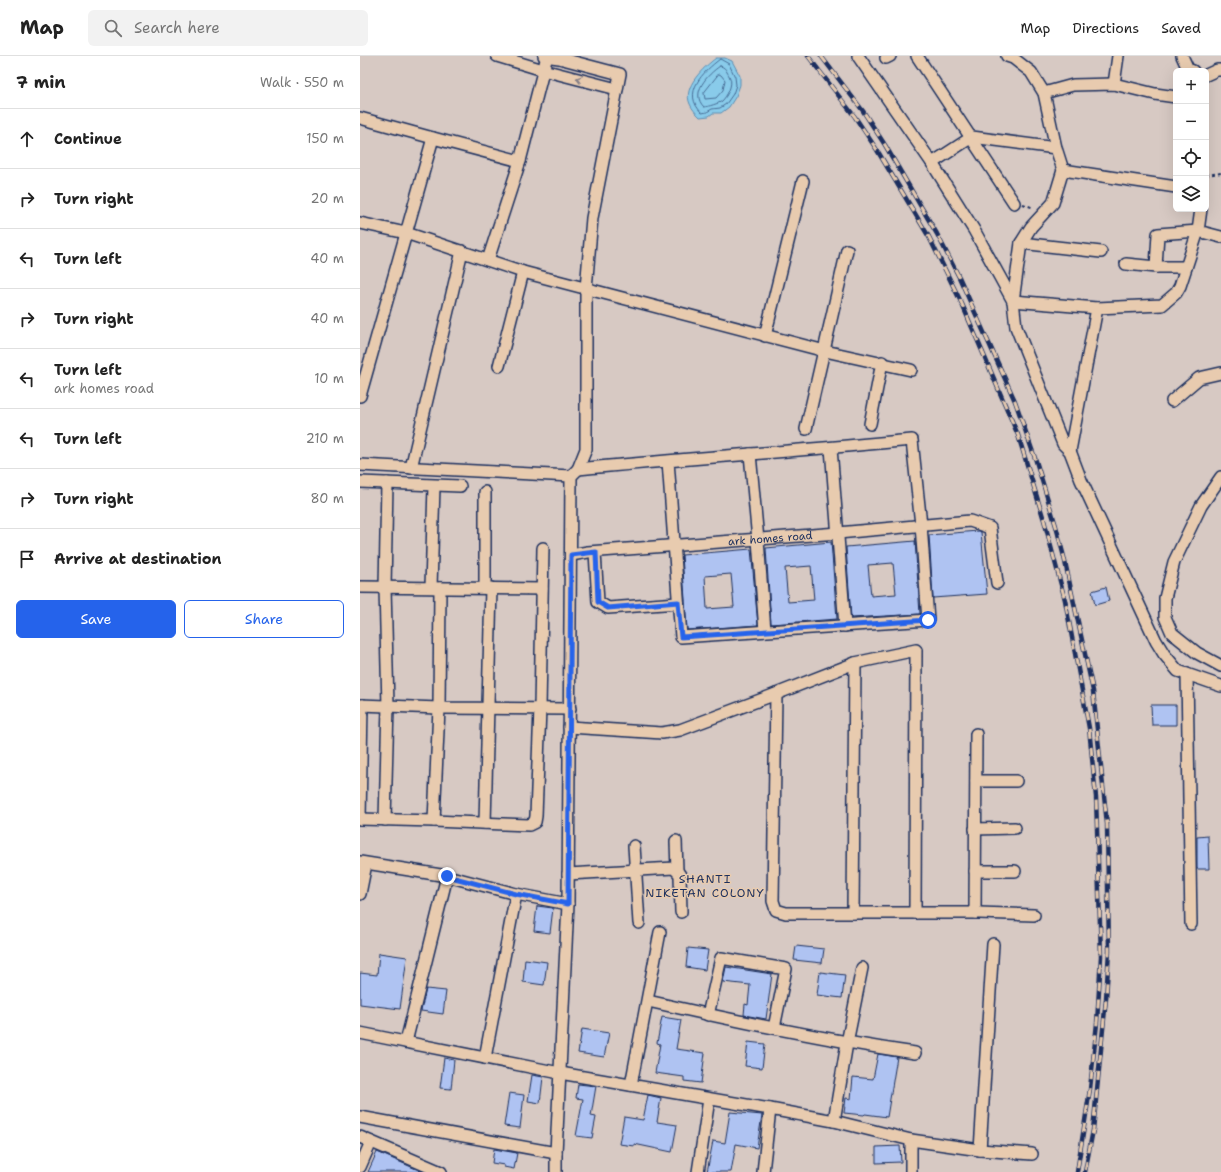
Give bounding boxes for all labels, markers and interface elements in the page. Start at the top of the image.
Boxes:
search box [88,10,368,46]
text: Map [20,15,64,40]
icon: search [102,17,124,39]
text: Search here [134,18,220,38]
text: Map [1021,19,1051,37]
text: Directions [1073,19,1139,37]
text: Saved [1161,19,1201,37]
map controls [1173,68,1209,212]
button: + [1173,68,1209,104]
text: 7 min [16,71,66,93]
text: Walk · 550 m [260,74,344,91]
one-way arrow [576,76,582,84]
button: − [1173,104,1209,140]
icon: ahead [16,128,38,150]
text: Continue [54,129,122,149]
text: 150 m [306,130,344,147]
button: locate [1173,140,1209,176]
button: layers [1173,176,1209,212]
icon: right [16,188,38,210]
text: Turn right [54,189,134,209]
text: 20 m [311,190,344,207]
icon: left [16,248,38,270]
text: Turn left [54,249,122,269]
text: 40 m [310,250,344,267]
icon: right [16,308,38,330]
text: Turn right [54,309,134,329]
text: 40 m [310,310,344,327]
text: Turn left [54,360,122,380]
icon: left [16,368,38,390]
text: 10 m [314,370,344,387]
text: ark homes road [54,380,154,397]
icon: left [16,428,38,450]
text: Turn left [54,429,122,449]
text: 210 m [306,430,344,447]
icon: right [16,488,38,510]
text: Turn right [54,489,134,509]
text: 80 m [310,490,344,507]
street label: ark homes road [727,527,813,549]
icon: arrive [16,548,38,570]
text: Arrive at destination [54,549,222,569]
button: Save [16,600,176,638]
button: Share [184,600,344,638]
route start [919,611,937,629]
route end [438,867,456,885]
district label: SHANTI NIKETAN COLONY [645,871,765,901]

